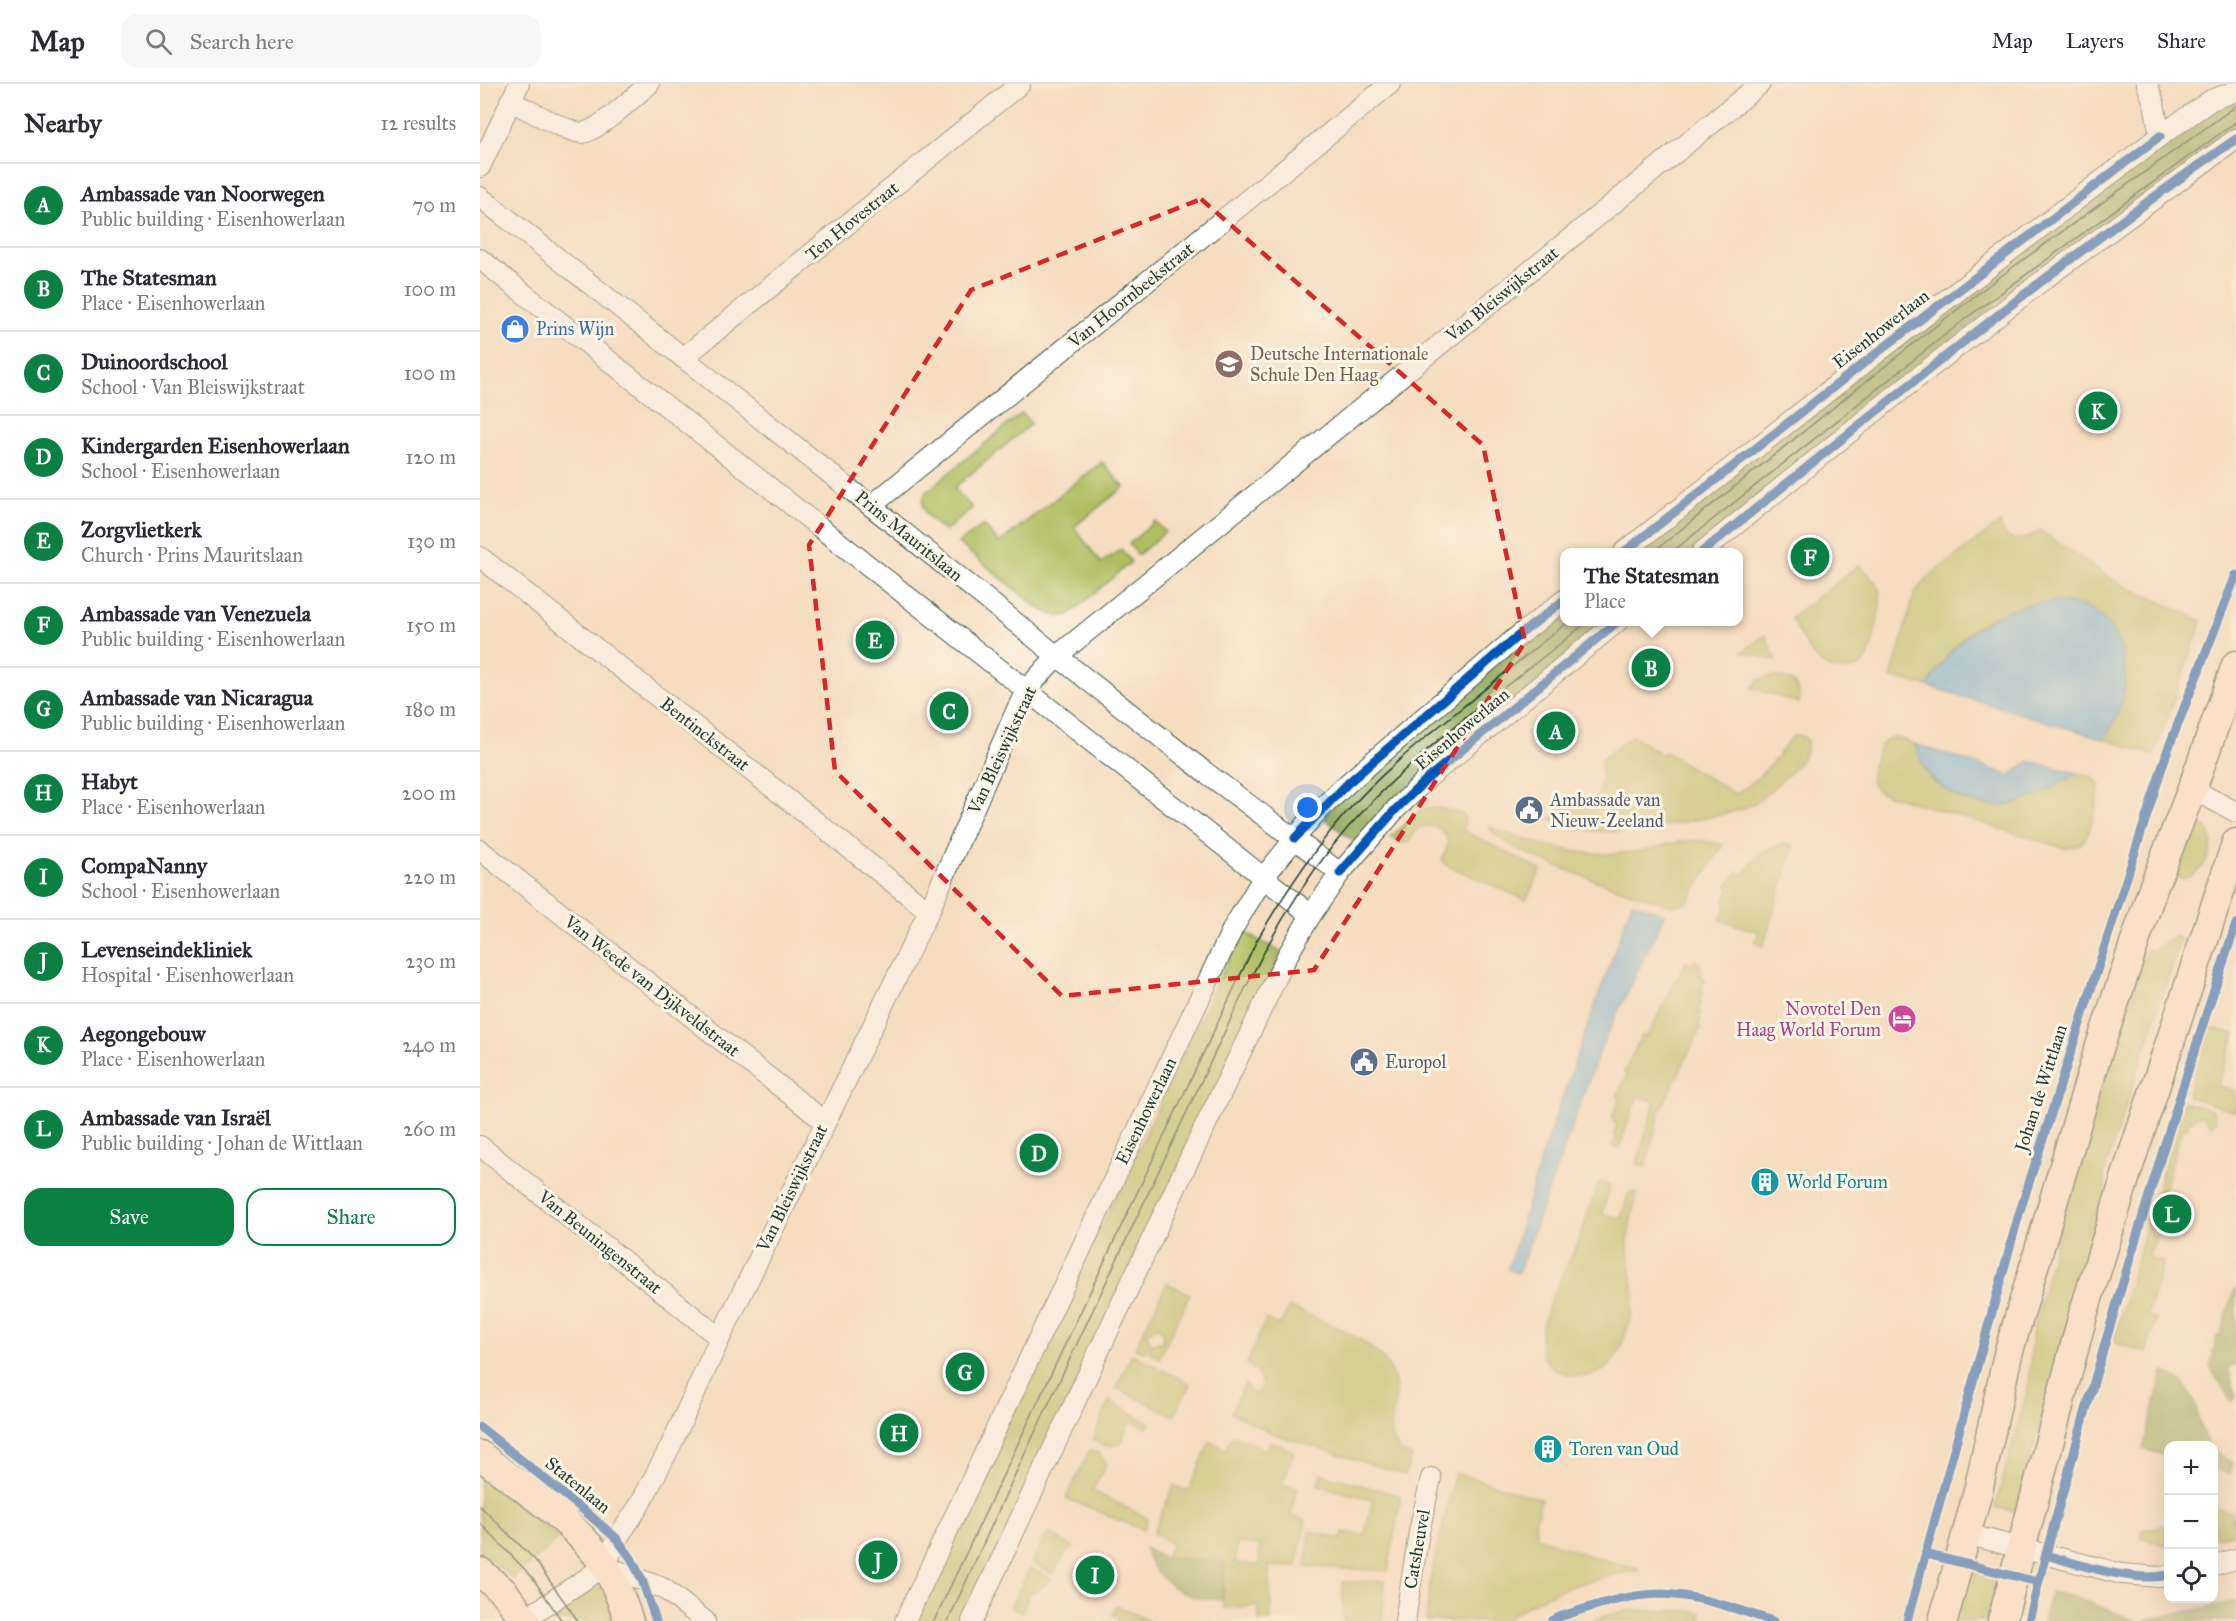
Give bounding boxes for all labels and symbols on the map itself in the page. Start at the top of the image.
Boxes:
street label: Ten Hovestraat [801,176,904,265]
street label: Van Hoornbeekstraat [1063,237,1199,353]
street label: Van Bleiswijkstraat [1440,241,1563,347]
street label: Eisenhowerlaan [1828,284,1934,373]
shop icon: Prins Wijn [499,313,531,345]
place label: Prins Wijn [536,318,615,340]
place label: Deutsche Internationale Schule Den Haag [1250,343,1429,387]
school or university icon: Deutsche Internationale Schule Den Haag [1213,348,1245,380]
pin: K [2078,388,2118,434]
street label: Prins Mauritslaan [851,486,967,586]
pin: F [1790,534,1830,580]
pin: E [856,618,894,662]
pin: B [1632,646,1670,690]
street label: Van Bleiswijkstraat [962,682,1042,818]
street label: Eisenhowerlaan [1410,683,1514,775]
pin: C [930,688,968,734]
street label: Bentinckstraat [656,692,755,776]
pin: A [1536,708,1576,754]
place label: Ambassade van Nieuw-Zeeland [1549,789,1664,832]
your location [1293,793,1322,822]
public building icon: Ambassade van Nieuw-Zeeland [1513,794,1545,826]
street label: Van Weede van Dijkveldstraat [559,910,745,1062]
place label: Novotel Den Haag World Forum [1736,998,1881,1042]
hotel icon: Novotel Den Haag World Forum [1886,1003,1918,1035]
street label: Johan de Wittlaan [2010,1022,2073,1156]
public building icon: Europol [1348,1046,1380,1078]
place label: Europol [1385,1051,1446,1073]
street label: Eisenhowerlaan [1111,1054,1181,1168]
street label: Van Bleiswijkstraat [751,1120,833,1256]
pin: D [1020,1130,1058,1176]
building icon: World Forum [1749,1166,1781,1198]
place label: World Forum [1786,1171,1888,1193]
street label: Van Beuningenstraat [532,1185,667,1300]
pin: L [2152,1192,2192,1236]
pin: G [946,1350,984,1394]
pin: H [880,1410,918,1456]
building icon: Toren van Oud [1532,1433,1564,1465]
place label: Toren van Oud [1569,1438,1679,1460]
street label: Statenlaan [541,1452,615,1518]
street label: Catsheuvel [1399,1507,1435,1591]
pin: J [858,1538,898,1582]
pin: I [1076,1552,1114,1598]

